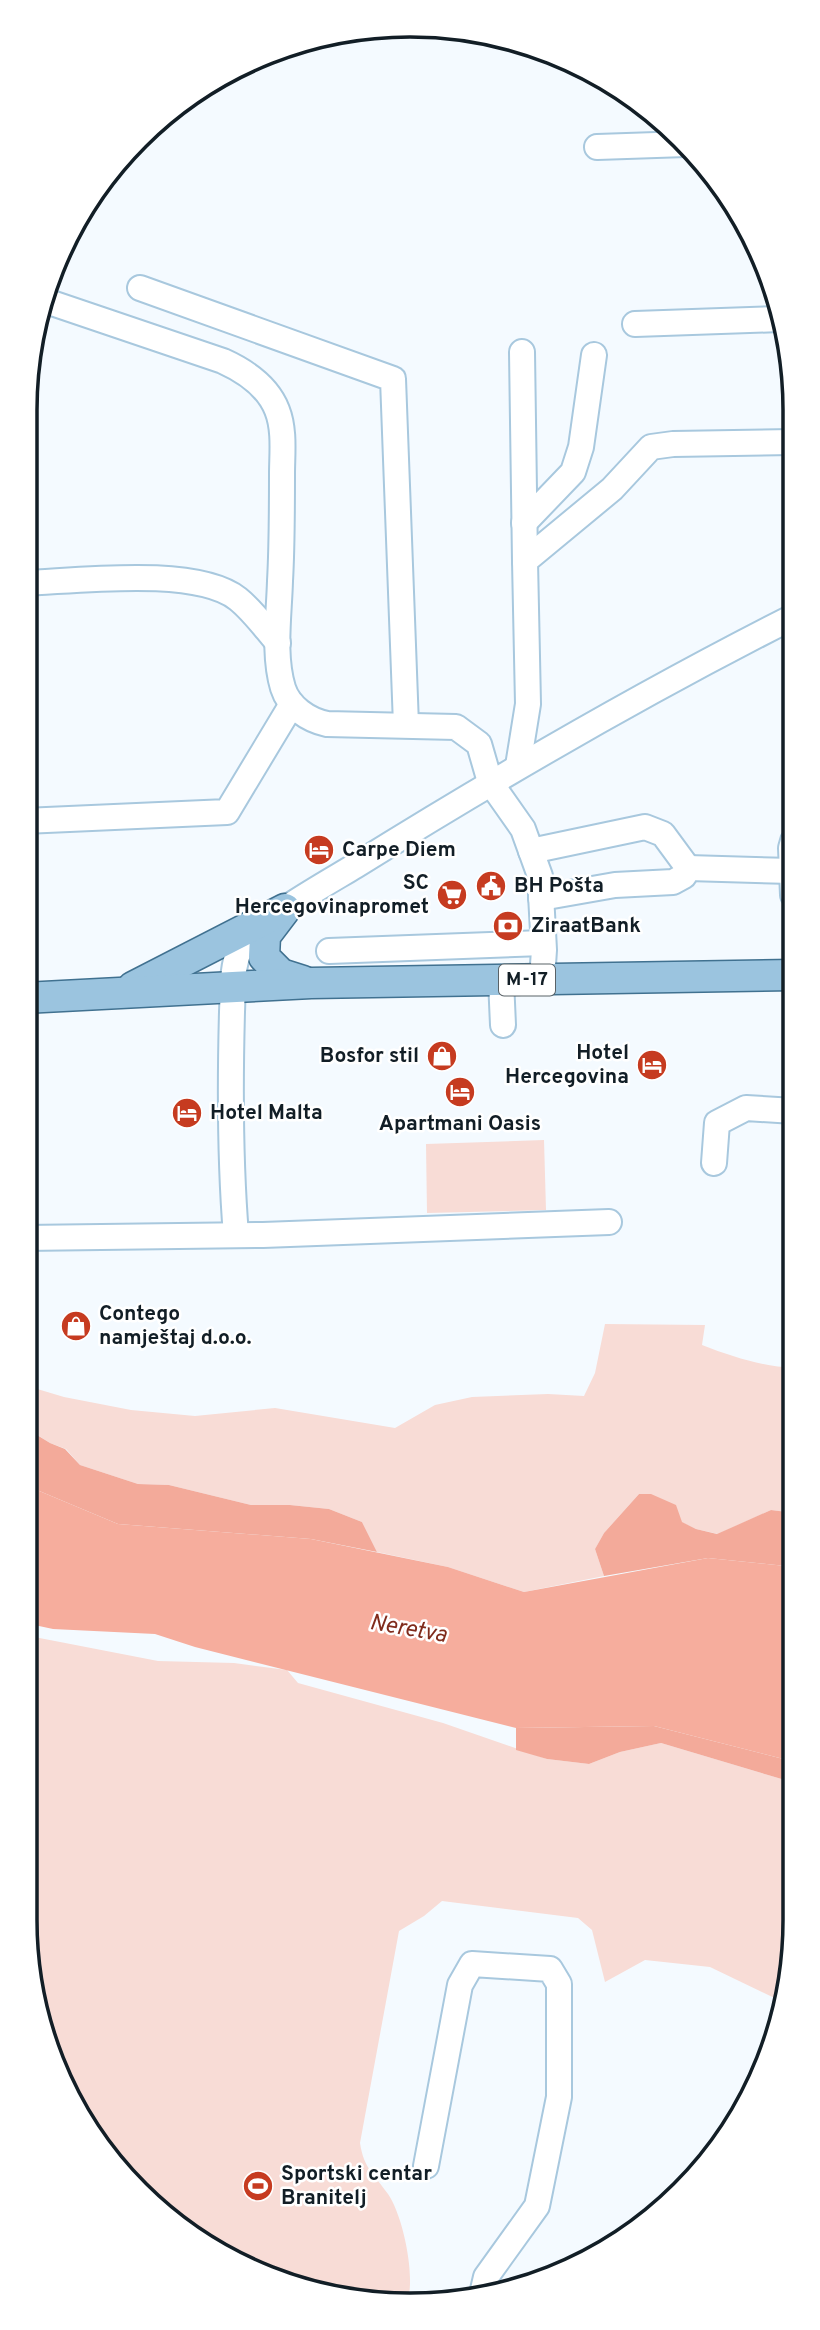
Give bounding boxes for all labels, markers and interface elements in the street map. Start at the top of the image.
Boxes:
hotel icon: Carpe Diem [302,833,336,867]
place label: Carpe Diem [342,837,456,864]
public building icon: BH Pošta [474,869,508,903]
place label: SC Hercegovinapromet [235,870,429,921]
place label: BH Pošta [514,873,604,900]
supermarket icon: SC Hercegovinapromet [435,878,469,912]
bank icon: ZiraatBank [491,909,525,943]
place label: ZiraatBank [531,913,641,940]
road number: M-17 [499,964,555,996]
shop icon: Bosfor stil [425,1039,459,1073]
place label: Hotel Hercegovina [505,1040,629,1091]
place label: Bosfor stil [320,1043,419,1070]
hotel icon: Hotel Hercegovina [635,1048,669,1082]
hotel icon: Apartmani Oasis [443,1075,477,1109]
hotel icon: Hotel Malta [170,1096,204,1130]
place label: Hotel Malta [210,1100,323,1127]
place label: Apartmani Oasis [379,1111,541,1138]
place label: Contego namještaj d.o.o. [99,1301,252,1352]
shop icon: Contego namještaj d.o.o. [59,1309,93,1343]
water label: Neretva [367,1609,449,1651]
place label: Sportski centar Branitelj [281,2161,432,2212]
sports icon: Sportski centar Branitelj [241,2169,275,2203]

